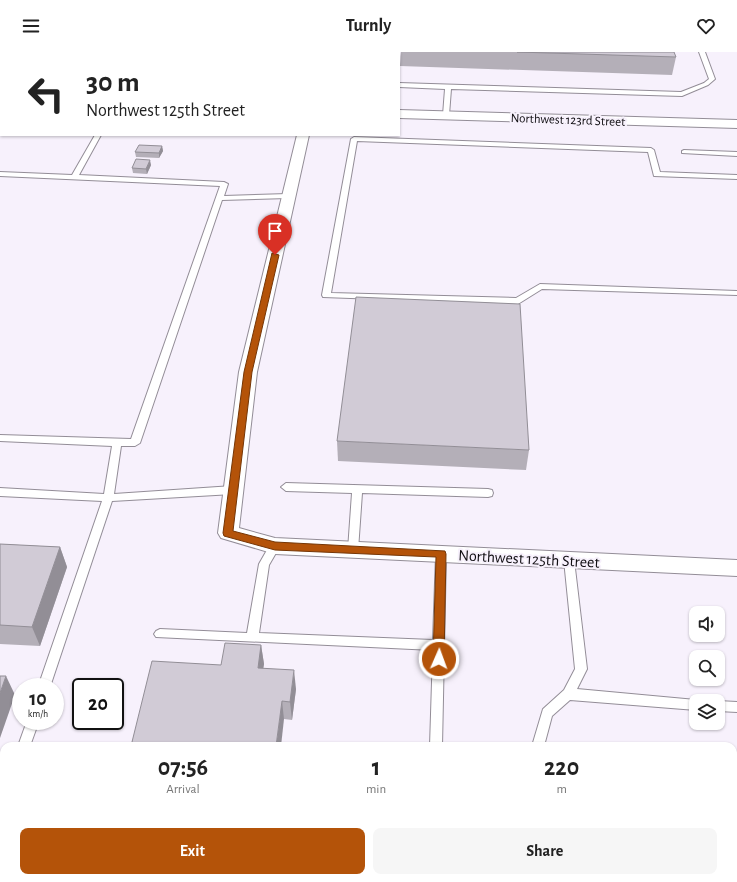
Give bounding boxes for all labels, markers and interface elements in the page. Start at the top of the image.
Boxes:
icon: menu [20,15,42,37]
icon: heart [695,15,717,37]
text: Turnly [346,17,391,35]
icon: left [20,68,72,120]
text: 30 m [86,69,139,97]
text: Northwest 125th Street [86,102,245,120]
street label: Northwest 123rd Street [510,112,626,129]
pin [258,214,292,255]
icon: arrive [264,220,286,242]
street label: Northwest 125th Street [458,547,600,571]
map controls [689,606,725,730]
button: sound [689,606,725,642]
position arrow [418,638,460,680]
button: search [689,650,725,686]
speed limit sign: 20 [72,678,124,730]
text: 10 [29,689,47,709]
button: layers [689,694,725,730]
text: km/h [28,709,48,719]
text: 07:56 [158,756,208,780]
text: 1 [372,756,380,780]
text: 220 [544,756,579,780]
text: Arrival [166,783,200,796]
text: min [366,783,386,796]
text: m [556,783,567,796]
button: Exit [20,828,365,874]
button: Share [373,828,717,874]

